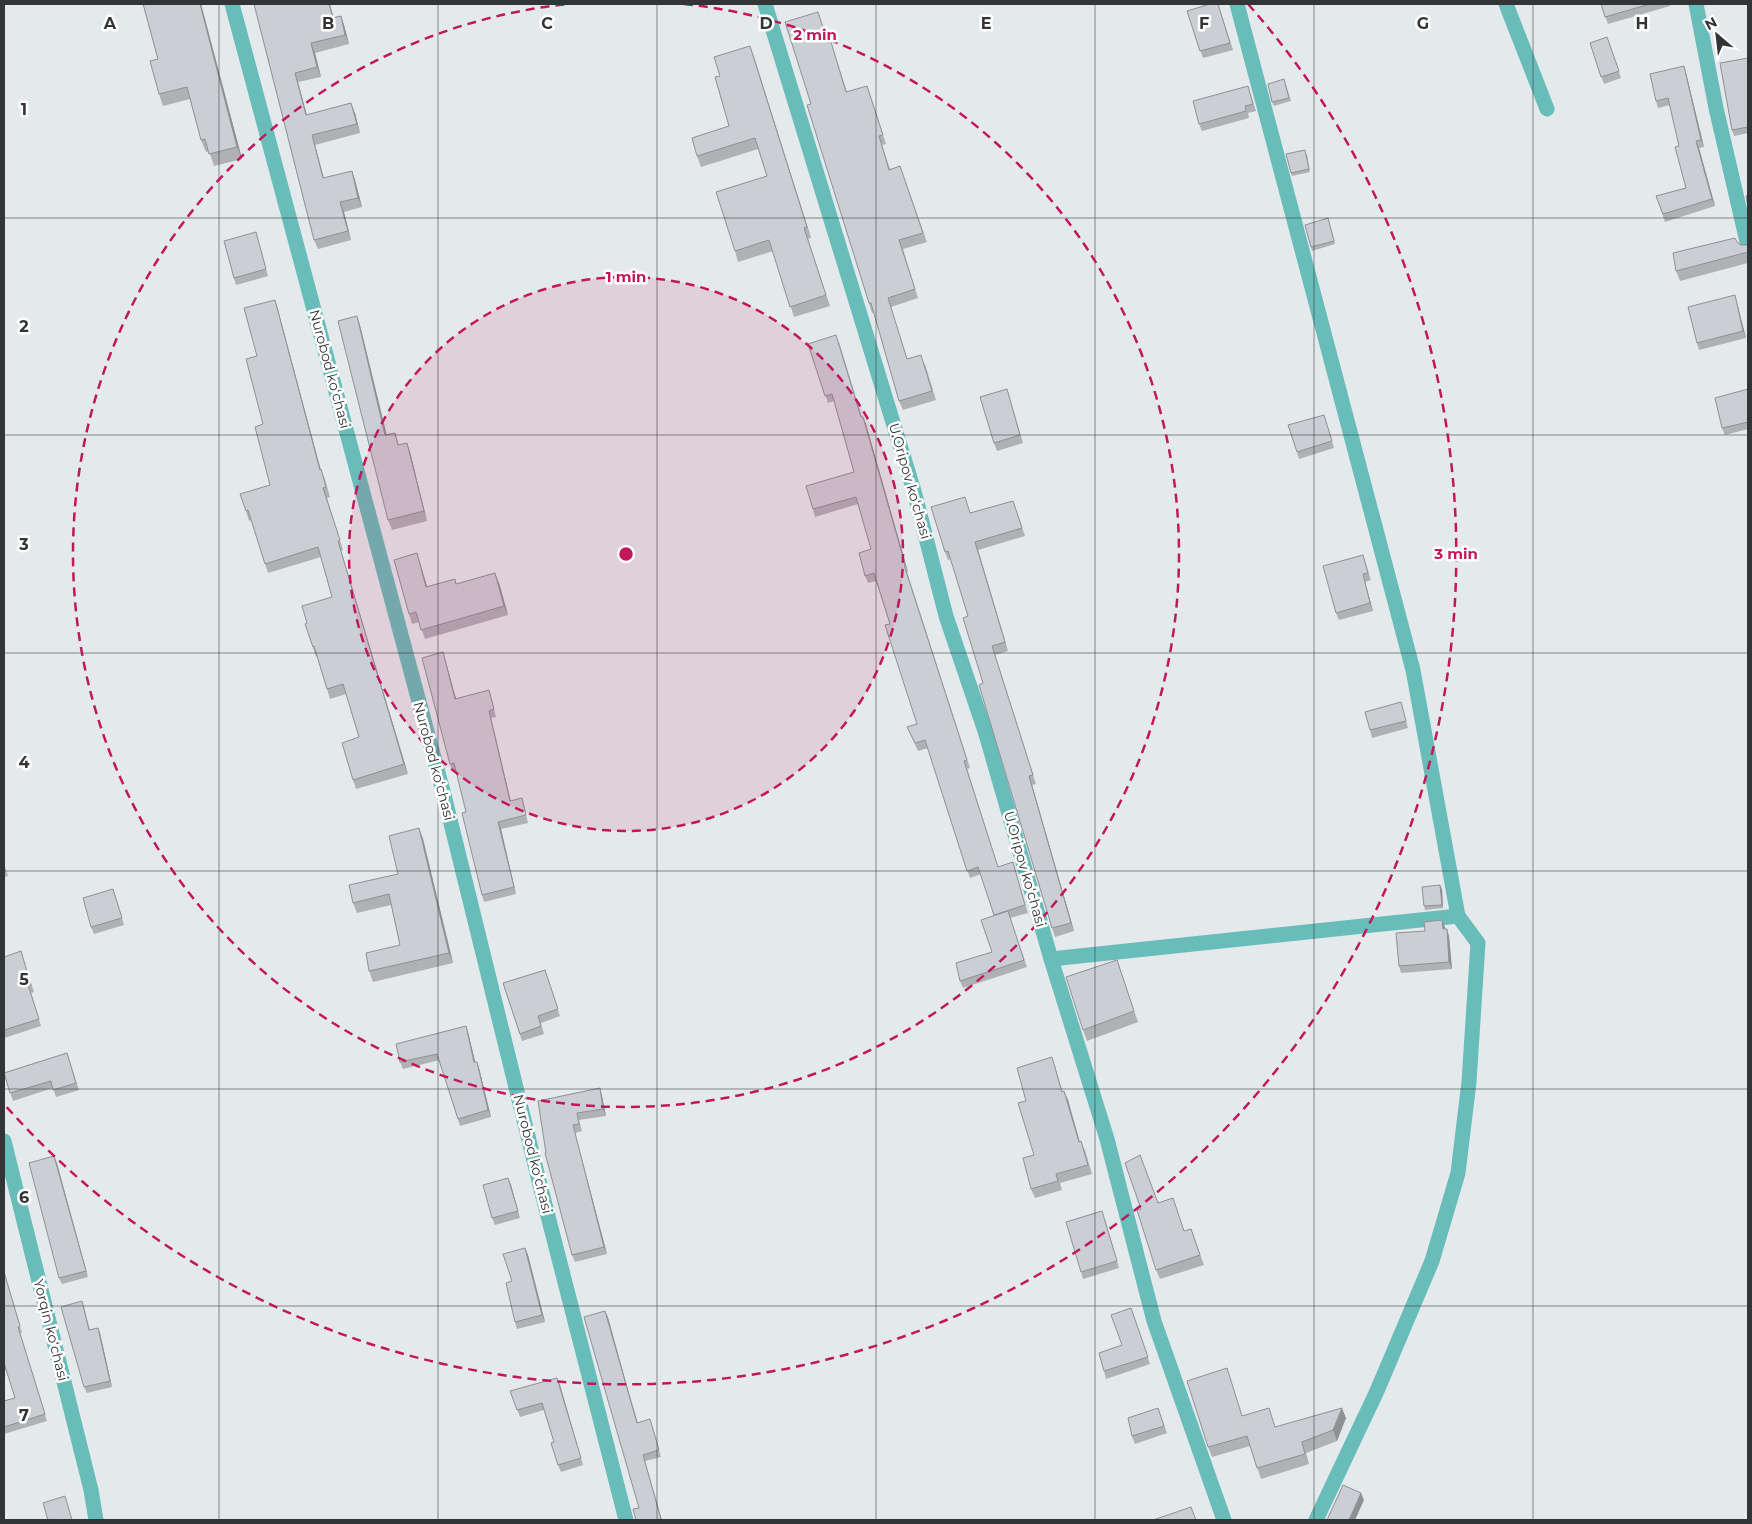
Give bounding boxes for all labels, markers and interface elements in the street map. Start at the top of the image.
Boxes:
north arrow [1692,10,1742,60]
text: N [1702,13,1720,34]
text: A [103,14,117,33]
text: B [322,14,334,33]
text: C [541,14,553,33]
text: D [759,14,773,33]
text: E [981,14,991,33]
text: F [1199,14,1209,33]
text: G [1417,14,1429,33]
text: H [1636,14,1648,33]
text: 2 min [793,25,837,44]
text: 1 [21,100,27,119]
text: 1 min [606,267,646,286]
street label: Nurobod koʻchasi [305,308,355,430]
text: 2 [19,317,29,336]
street label: U.Oripov koʻchasi [885,421,935,541]
text: 3 [18,535,29,554]
text: 3 min [1433,544,1478,563]
centre of rings [617,545,635,563]
street label: Nurobod koʻchasi [409,700,459,822]
text: 4 [18,753,30,772]
street label: U.Oripov koʻchasi [1000,809,1050,929]
text: 5 [19,970,29,989]
street label: Nurobod koʻchasi [509,1092,557,1216]
text: 6 [19,1188,29,1207]
street label: Yorqin koʻchasi [30,1277,72,1383]
text: 7 [19,1406,29,1425]

